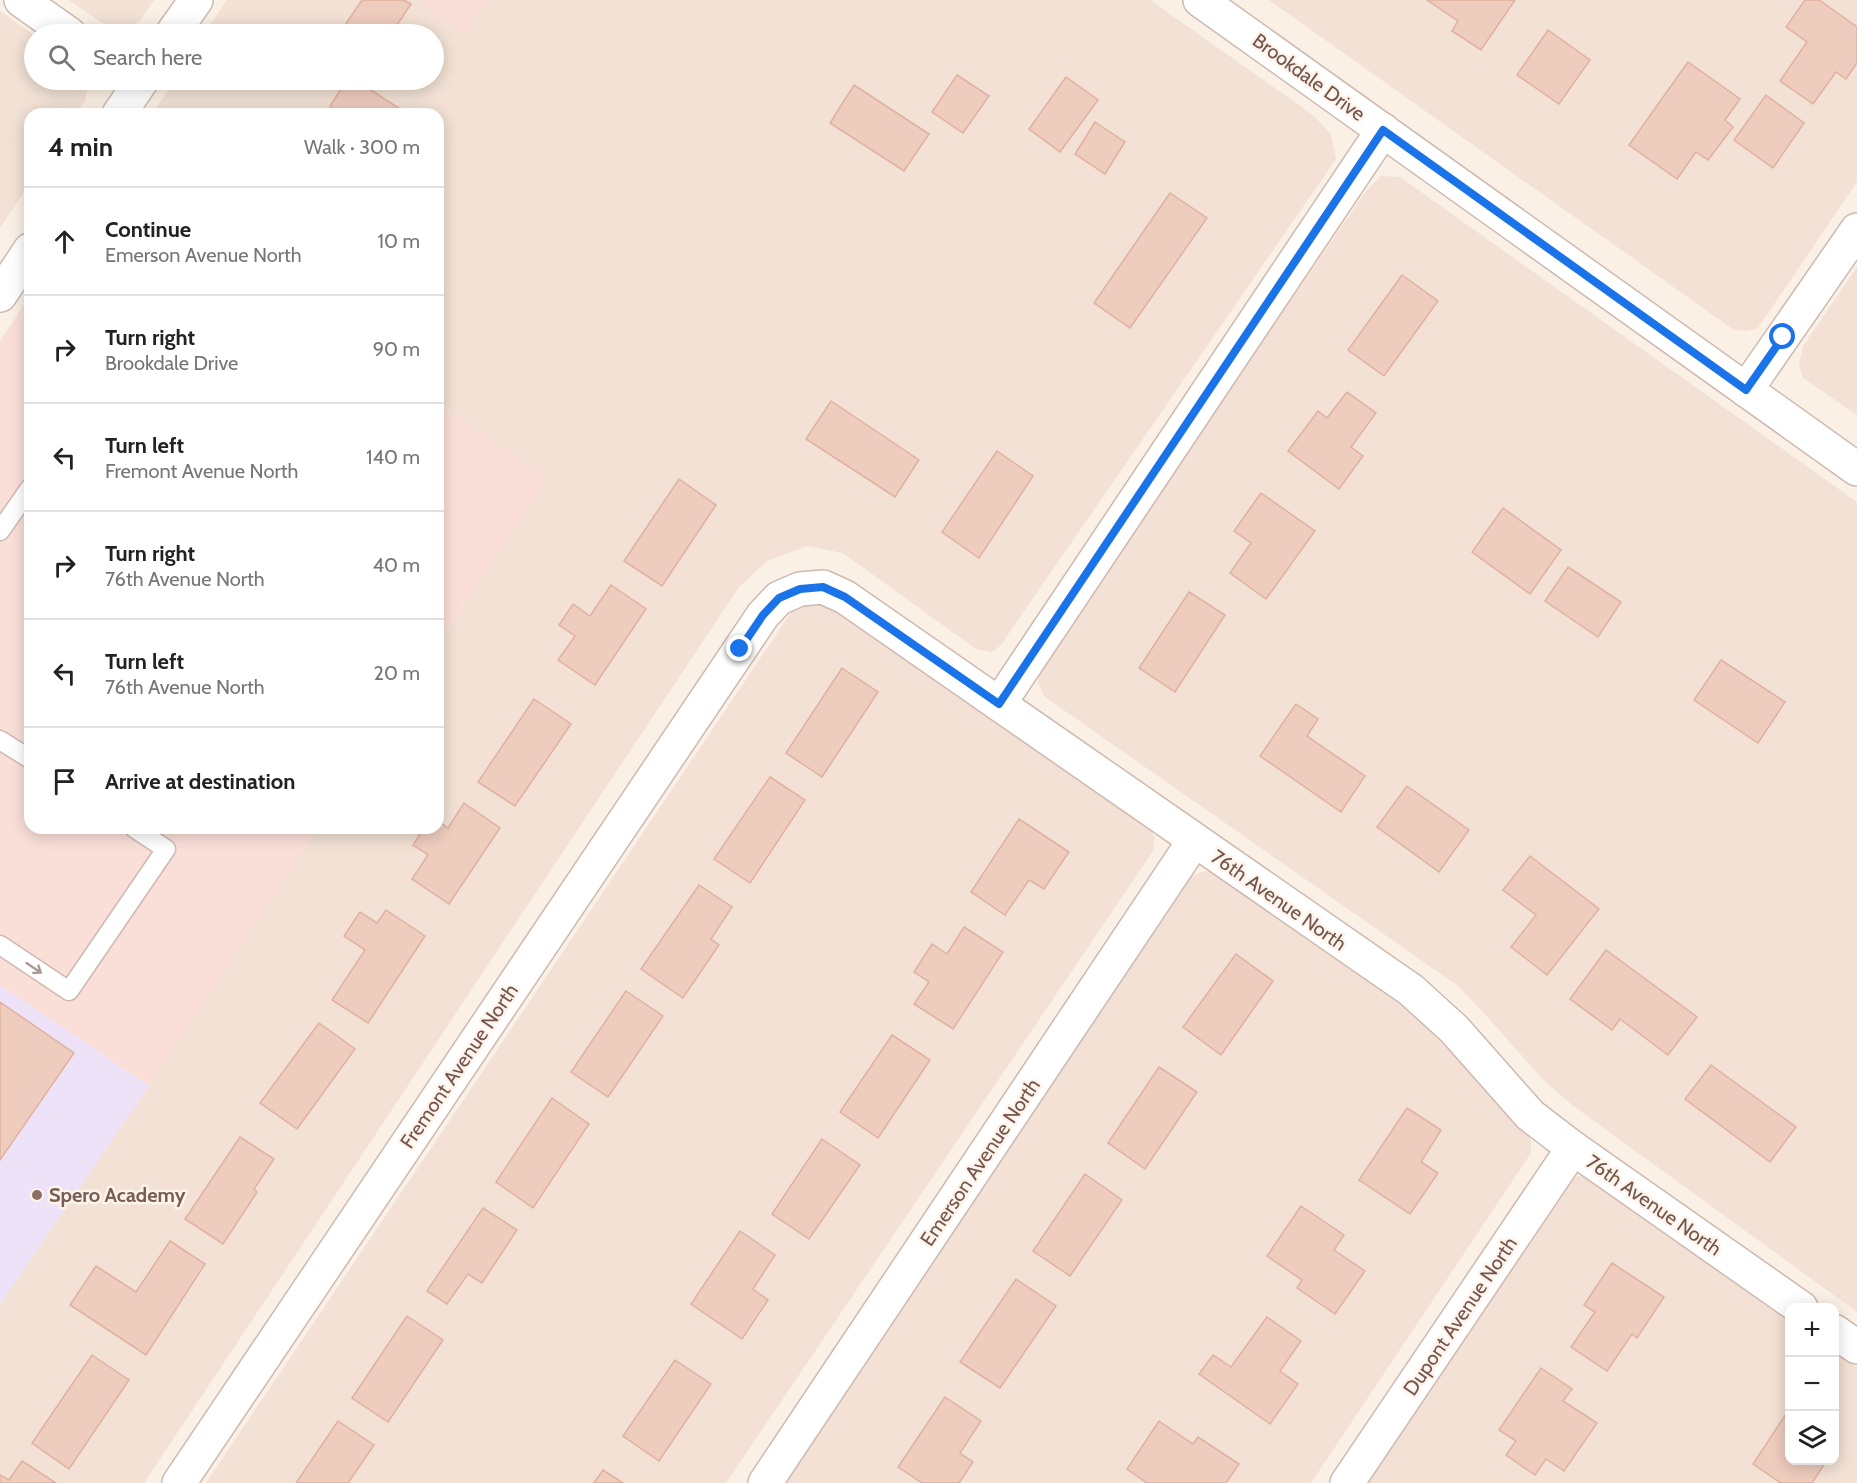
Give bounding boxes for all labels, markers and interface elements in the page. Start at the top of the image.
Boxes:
search box [24,24,444,90]
street label: Brookdale Drive [1248,28,1370,126]
icon: search [45,41,78,74]
text: Search here [93,44,202,71]
text: 4 min [48,131,113,163]
text: Walk · 300 m [304,135,420,159]
text: Continue [105,216,191,243]
icon: ahead [48,225,81,258]
text: 10 m [377,229,420,253]
text: Emerson Avenue North [105,243,302,267]
route start [1769,323,1795,349]
text: Turn right [105,324,195,351]
icon: right [48,333,81,366]
text: 90 m [373,337,420,361]
text: Brookdale Drive [105,351,238,375]
text: Turn left [105,432,184,459]
icon: left [48,441,81,474]
text: 140 m [366,445,420,469]
text: Fremont Avenue North [105,459,298,483]
text: Turn right [105,540,195,567]
icon: right [48,549,81,582]
text: 40 m [372,553,420,577]
text: 76th Avenue North [105,567,265,591]
route end [726,635,752,661]
text: Turn left [105,648,184,675]
icon: left [48,657,81,690]
text: 20 m [374,661,420,685]
text: 76th Avenue North [105,675,265,699]
icon: arrive [48,765,81,798]
text: Arrive at destination [105,768,295,795]
street label: 76th Avenue North [1207,844,1351,956]
one-way arrow [26,962,43,975]
street label: Fremont Avenue North [395,979,523,1153]
street label: Emerson Avenue North [915,1074,1045,1250]
street label: 76th Avenue North [1582,1149,1726,1261]
place label: Spero Academy [49,1183,186,1207]
marker: Spero Academy [30,1188,44,1202]
street label: Dupont Avenue North [1398,1232,1522,1400]
map controls [1785,1303,1839,1465]
button: + [1785,1303,1839,1357]
button: − [1785,1357,1839,1411]
button: layers [1785,1411,1839,1465]

